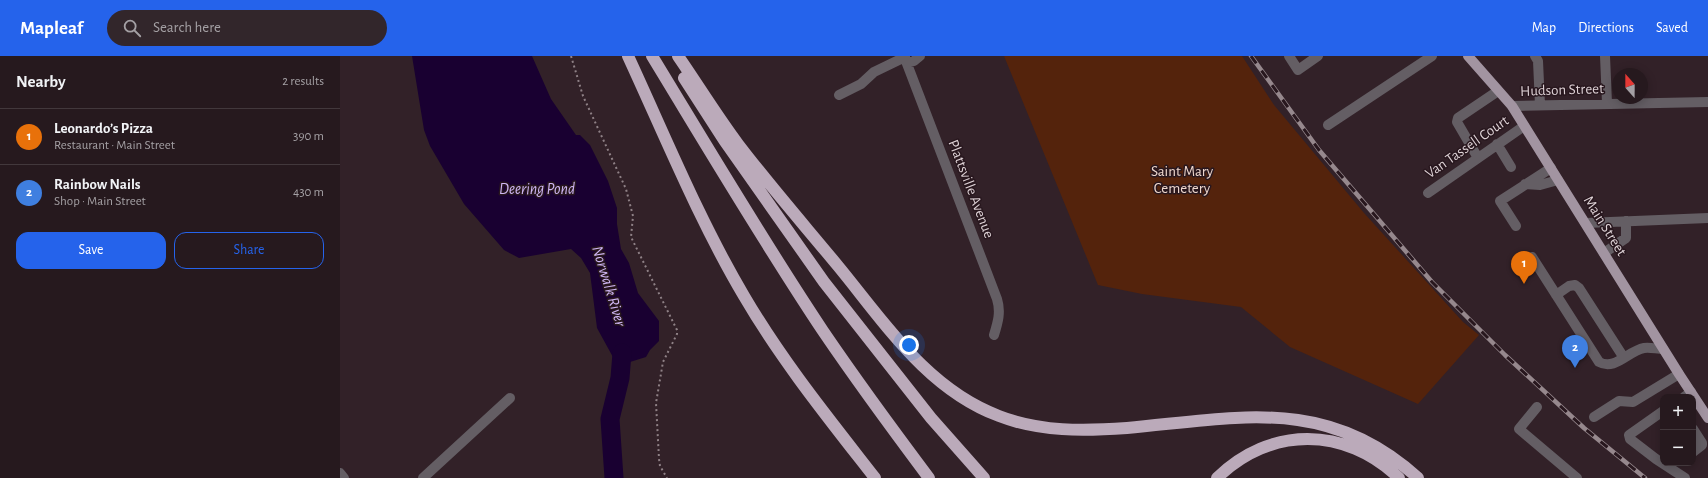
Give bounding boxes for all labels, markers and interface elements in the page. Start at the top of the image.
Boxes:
search box [107,10,387,46]
icon: search [121,17,143,39]
text: Mapleaf [20,19,83,38]
text: Search here [153,20,221,35]
text: Map [1532,21,1556,35]
text: Directions [1578,21,1634,35]
text: Saved [1656,21,1688,35]
north arrow [1612,68,1648,104]
text: Nearby [16,73,66,90]
text: 2 results [282,75,324,88]
street label: Hudson Street [1520,81,1604,99]
street label: Van Tassell Court [1423,113,1512,181]
text: Leonardo’s Pizza [54,121,153,136]
text: 1 [27,130,31,143]
text: 390 m [293,130,324,143]
street label: Plattsville Avenue [945,138,997,240]
text: Restaurant · Main Street [54,139,175,152]
park label: Saint Mary Cemetery [1151,164,1214,196]
text: Rainbow Nails [54,177,141,192]
water label: Deering Pond [499,181,575,197]
text: 2 [26,186,32,199]
text: 430 m [293,186,324,199]
street label: Main Street [1581,193,1629,259]
text: Shop · Main Street [54,195,146,208]
button: Save [16,232,166,269]
button: Share [174,232,324,269]
water label: Norwalk River [589,244,629,329]
pin: 1 [1511,251,1537,284]
your location [899,335,919,355]
pin: 2 [1562,335,1588,368]
map controls [1660,394,1696,466]
button: + [1660,394,1696,430]
button: − [1660,430,1696,466]

